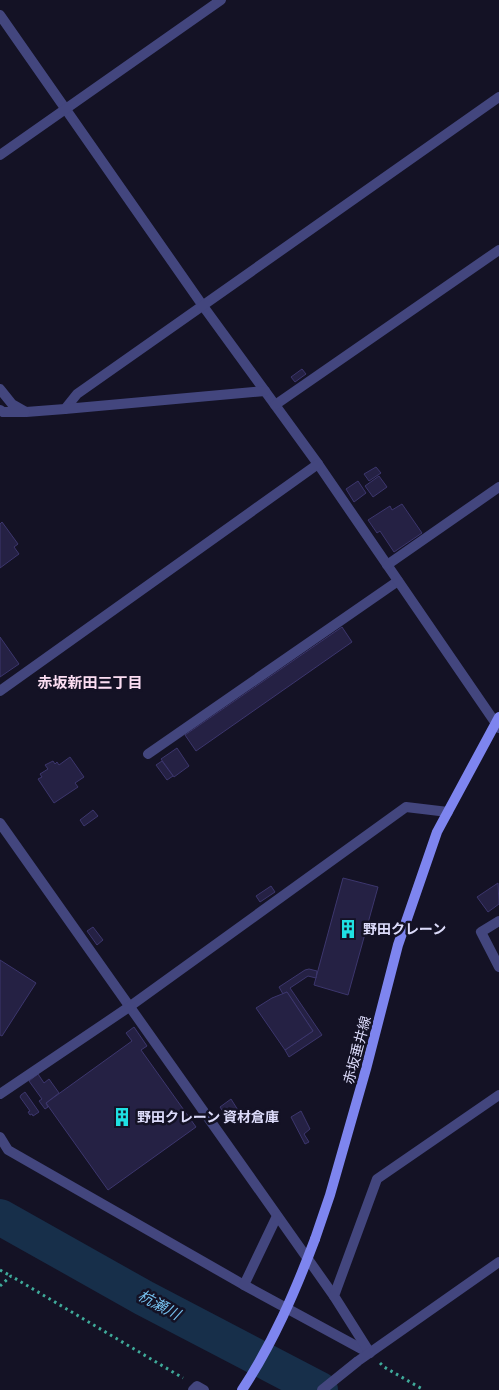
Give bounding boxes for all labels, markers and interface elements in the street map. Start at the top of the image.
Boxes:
district label: 赤坂新田三丁目 [37,673,143,691]
building icon: 野田クレーン [337,918,359,940]
place label: 野田クレーン [363,920,446,937]
street label: 赤坂垂井線 [339,1014,374,1086]
building icon: 野田クレーン 資材倉庫 [111,1106,133,1128]
place label: 野田クレーン 資材倉庫 [137,1108,279,1125]
water label: 杭瀬川 [135,1286,185,1324]

